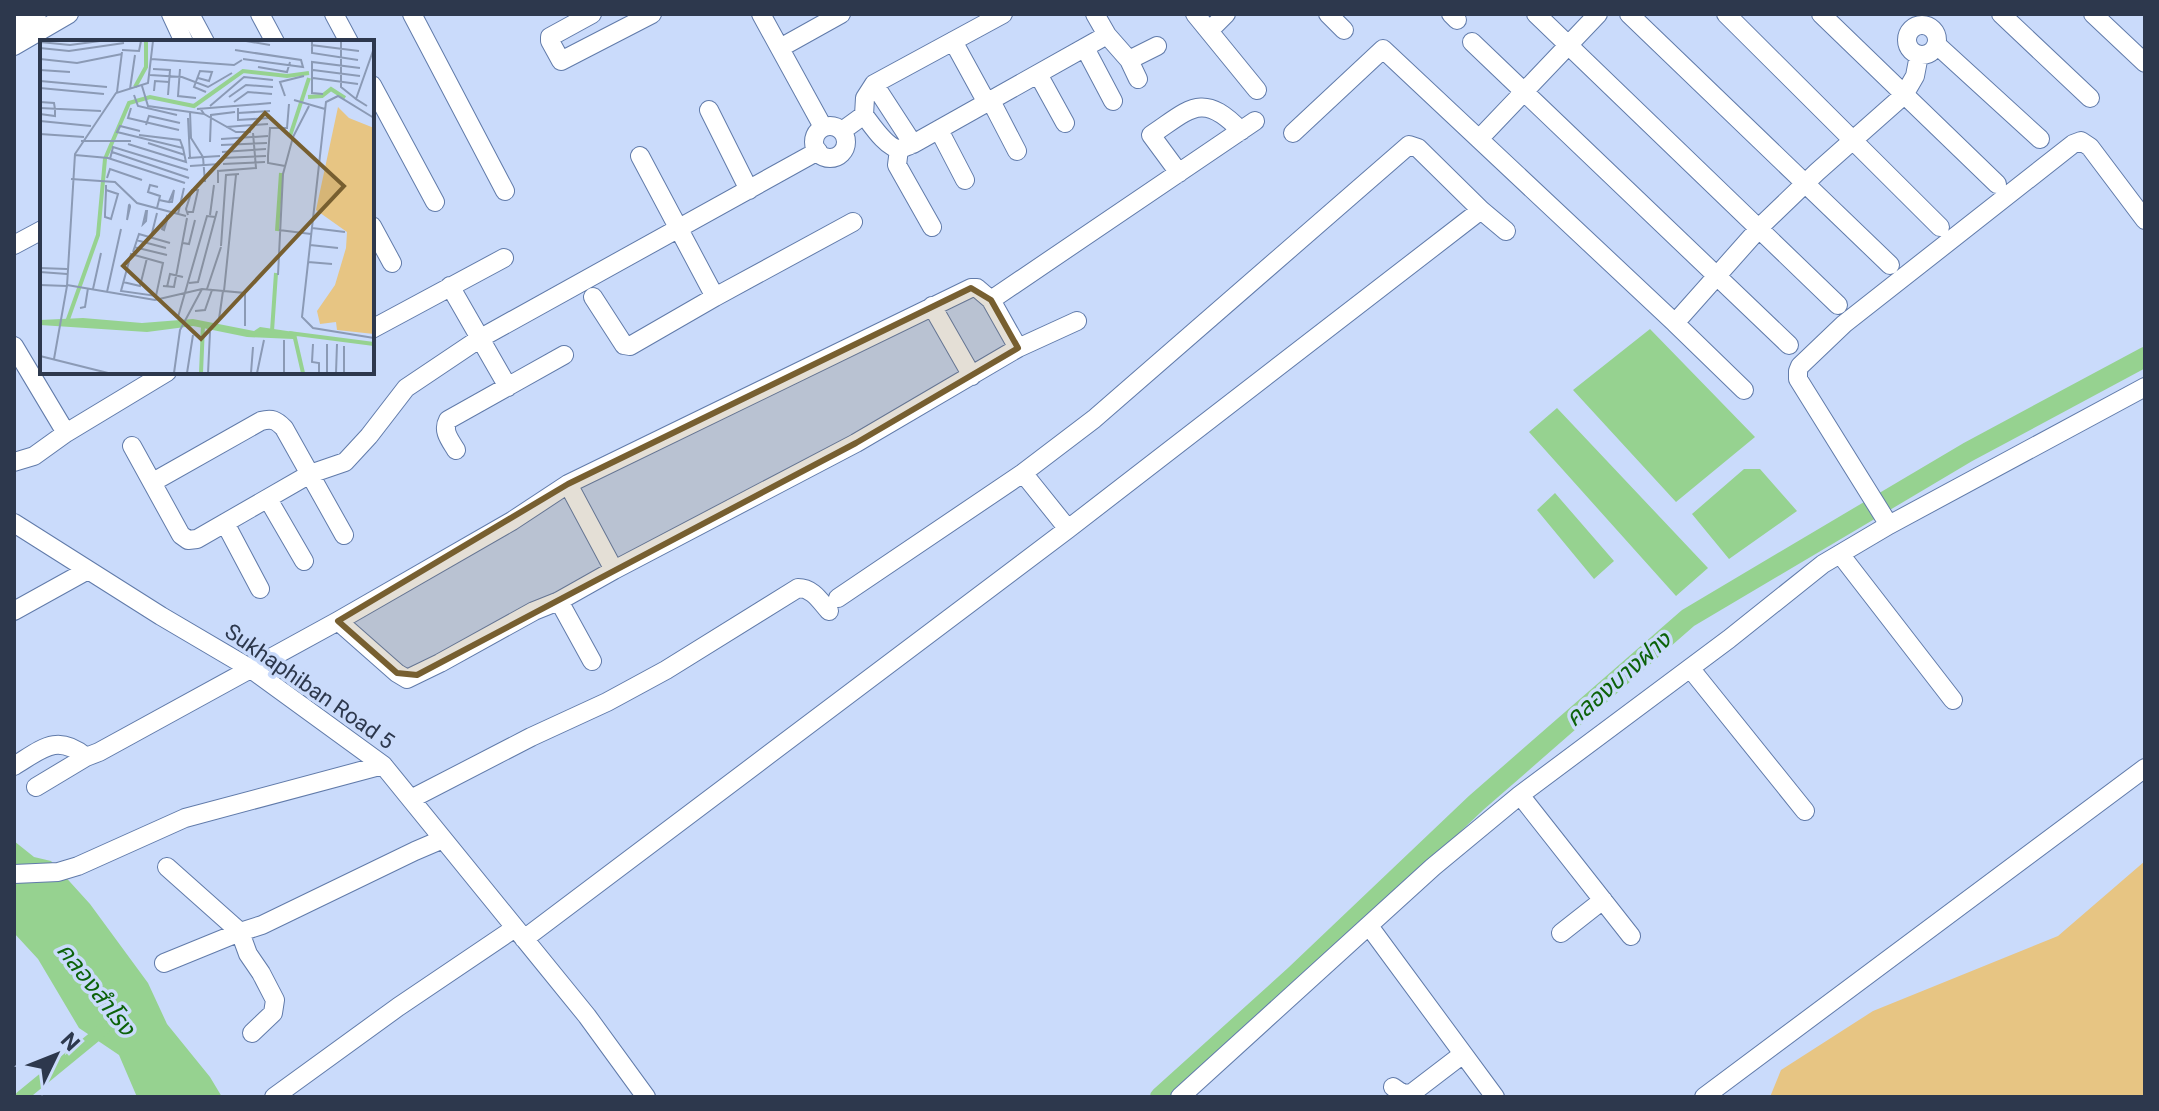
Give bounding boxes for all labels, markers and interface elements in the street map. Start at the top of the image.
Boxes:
inset map [40,40,374,374]
street label: Sukhaphiban Road 5 [220,619,399,754]
water label: คลองบางฝาง [1560,625,1677,732]
water label: คลองสำโรง [51,937,142,1042]
north arrow [16,1015,96,1095]
text: N [56,1027,85,1056]

